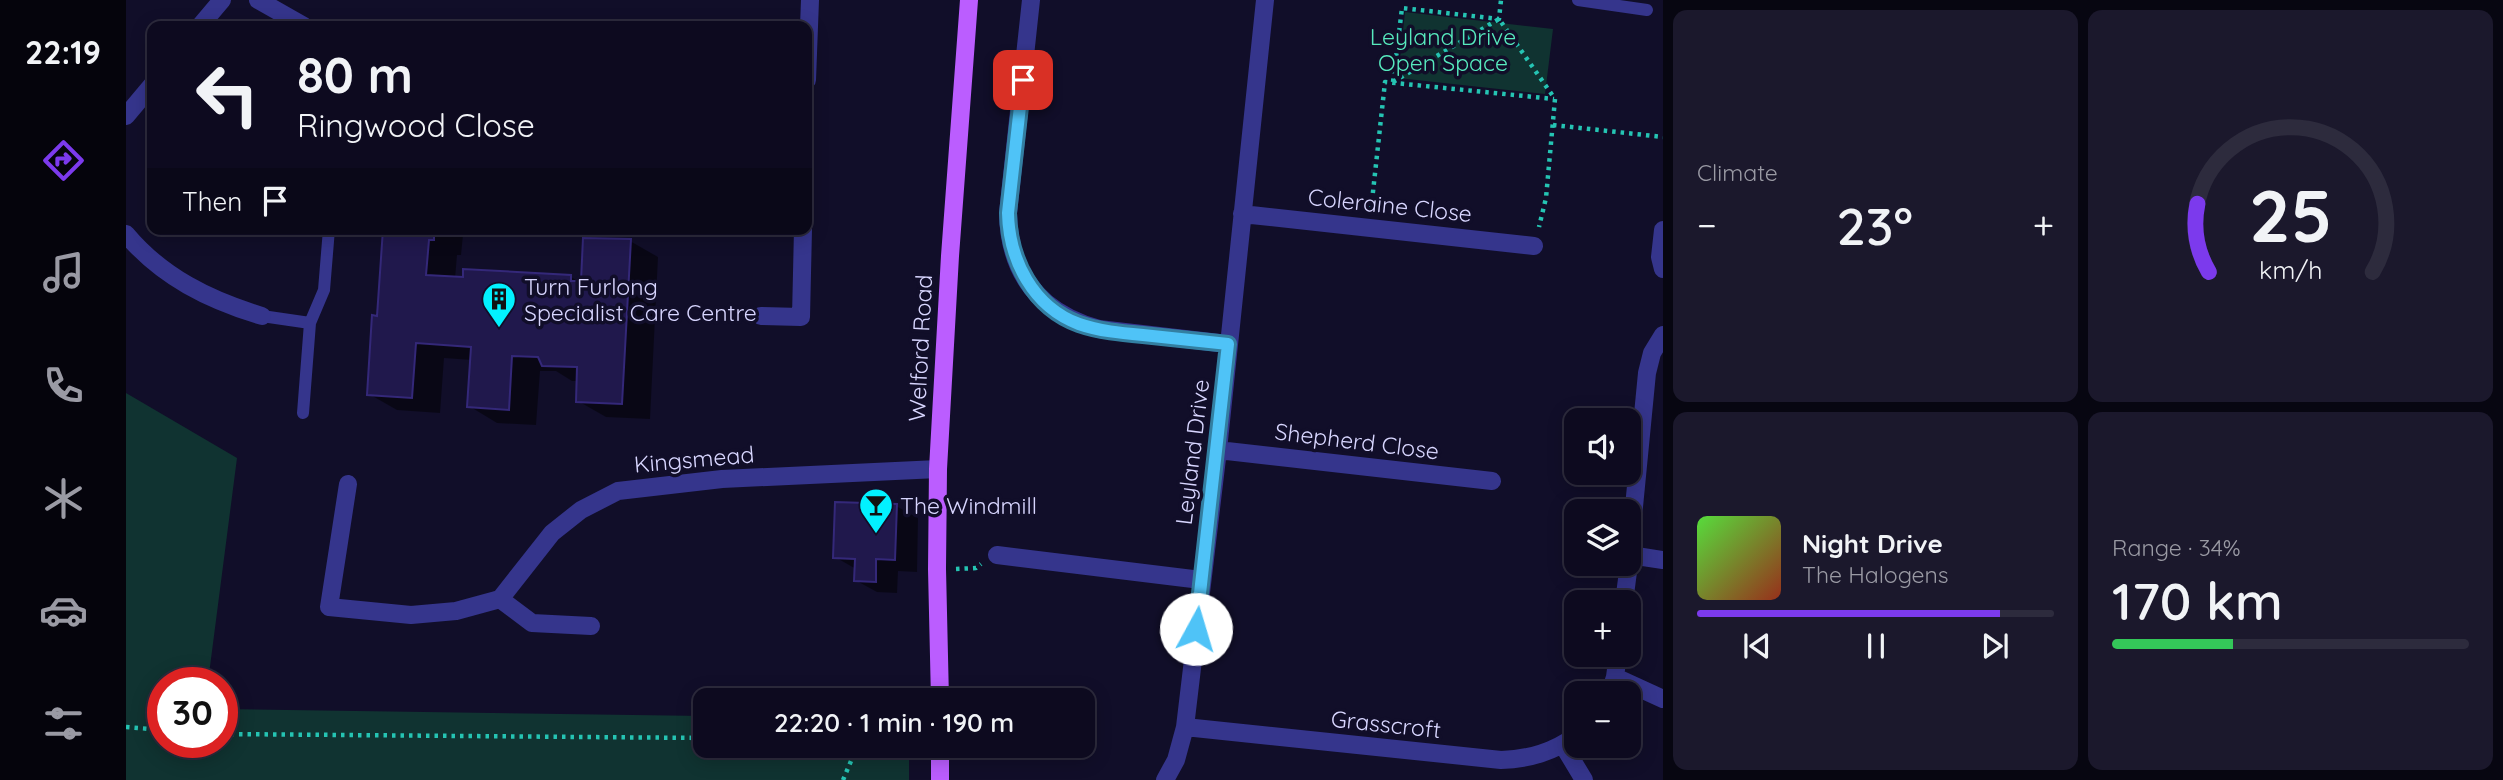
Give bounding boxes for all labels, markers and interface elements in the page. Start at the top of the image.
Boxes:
park label: Leyland Drive Open Space [1370,22,1516,77]
text: 22:19 [25,32,101,72]
text: 80 m [297,44,413,105]
icon: left [182,49,273,140]
pin [993,50,1053,110]
icon: arrive [1004,61,1042,99]
text: Ringwood Close [297,105,535,145]
icon: directions [39,136,88,185]
text: Climate [1697,158,1778,187]
text: 25 [2249,169,2332,260]
icon: arrive [256,182,294,220]
street label: Coleraine Close [1307,182,1473,228]
text: Then [182,185,242,218]
text: 23° [1836,193,1913,258]
text: − [1697,201,1717,249]
text: + [2033,201,2054,249]
icon: music [39,248,88,297]
text: km/h [2259,254,2322,285]
place label: Turn Furlong Specialist Care Centre [524,272,757,327]
street label: Welford Road [902,274,938,422]
building icon: Turn Furlong Specialist Care Centre [480,280,518,329]
icon: phone [39,361,88,410]
street label: Leyland Drive [1169,378,1215,526]
map controls [1564,408,1641,758]
button: sound [1564,408,1641,485]
street label: Shepherd Close [1273,417,1441,465]
street label: Kingsmead [633,439,755,479]
icon: climate [39,474,88,523]
bar icon: The Windmill [857,486,895,535]
place label: The Windmill [900,491,1037,520]
button: layers [1564,499,1641,576]
text: Night Drive [1802,527,1943,560]
text: Range · 34% [2112,533,2241,562]
text: The Halogens [1802,560,1949,589]
text: 170 km [2112,568,2283,633]
icon: car [39,586,88,635]
button: + [1564,590,1641,667]
position arrow [1159,592,1233,666]
icon: previous [1738,627,1776,665]
icon: pause [1857,627,1895,665]
icon: next [1976,627,2014,665]
speed limit sign: 30 [147,667,238,758]
button: − [1564,681,1641,758]
icon: filters [39,699,88,748]
street label: Grasscroft [1330,704,1443,744]
text: 22:20 · 1 min · 190 m [774,706,1014,739]

